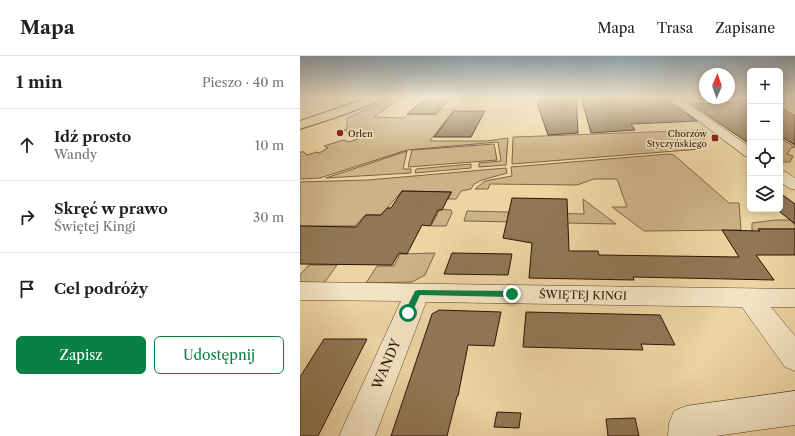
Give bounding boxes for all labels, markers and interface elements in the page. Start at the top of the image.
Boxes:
text: Mapa [20,16,75,39]
text: Mapa [597,19,635,37]
text: Trasa [657,19,693,37]
text: Zapisane [715,19,775,37]
north arrow [699,68,735,104]
map controls [747,68,783,212]
button: + [747,68,783,104]
text: 1 min [16,72,63,92]
text: Pieszo · 40 m [202,74,284,90]
button: − [747,104,783,140]
text: Idź prosto [54,127,131,146]
marker: Orlen [335,128,345,138]
place label: Orlen [348,128,373,139]
place label: Chorzów Styczyńskiego [647,128,708,149]
marker: Chorzów Styczyńskiego [710,133,720,143]
icon: ahead [16,134,38,156]
text: 10 m [255,137,284,153]
button: locate [747,140,783,176]
text: Wandy [54,146,97,162]
button: layers [747,176,783,212]
text: Skręć w prawo [54,199,168,218]
icon: right [16,206,38,228]
text: 30 m [253,209,284,225]
text: Świętej Kingi [54,218,136,234]
icon: arrive [16,278,38,300]
text: Cel podróży [54,279,148,298]
route end [503,285,521,303]
street label: ŚWIĘTEJ KINGI [539,287,627,303]
route start [399,304,417,322]
button: Zapisz [16,336,146,374]
button: Udostępnij [154,336,284,374]
street label: WANDY [368,336,404,392]

